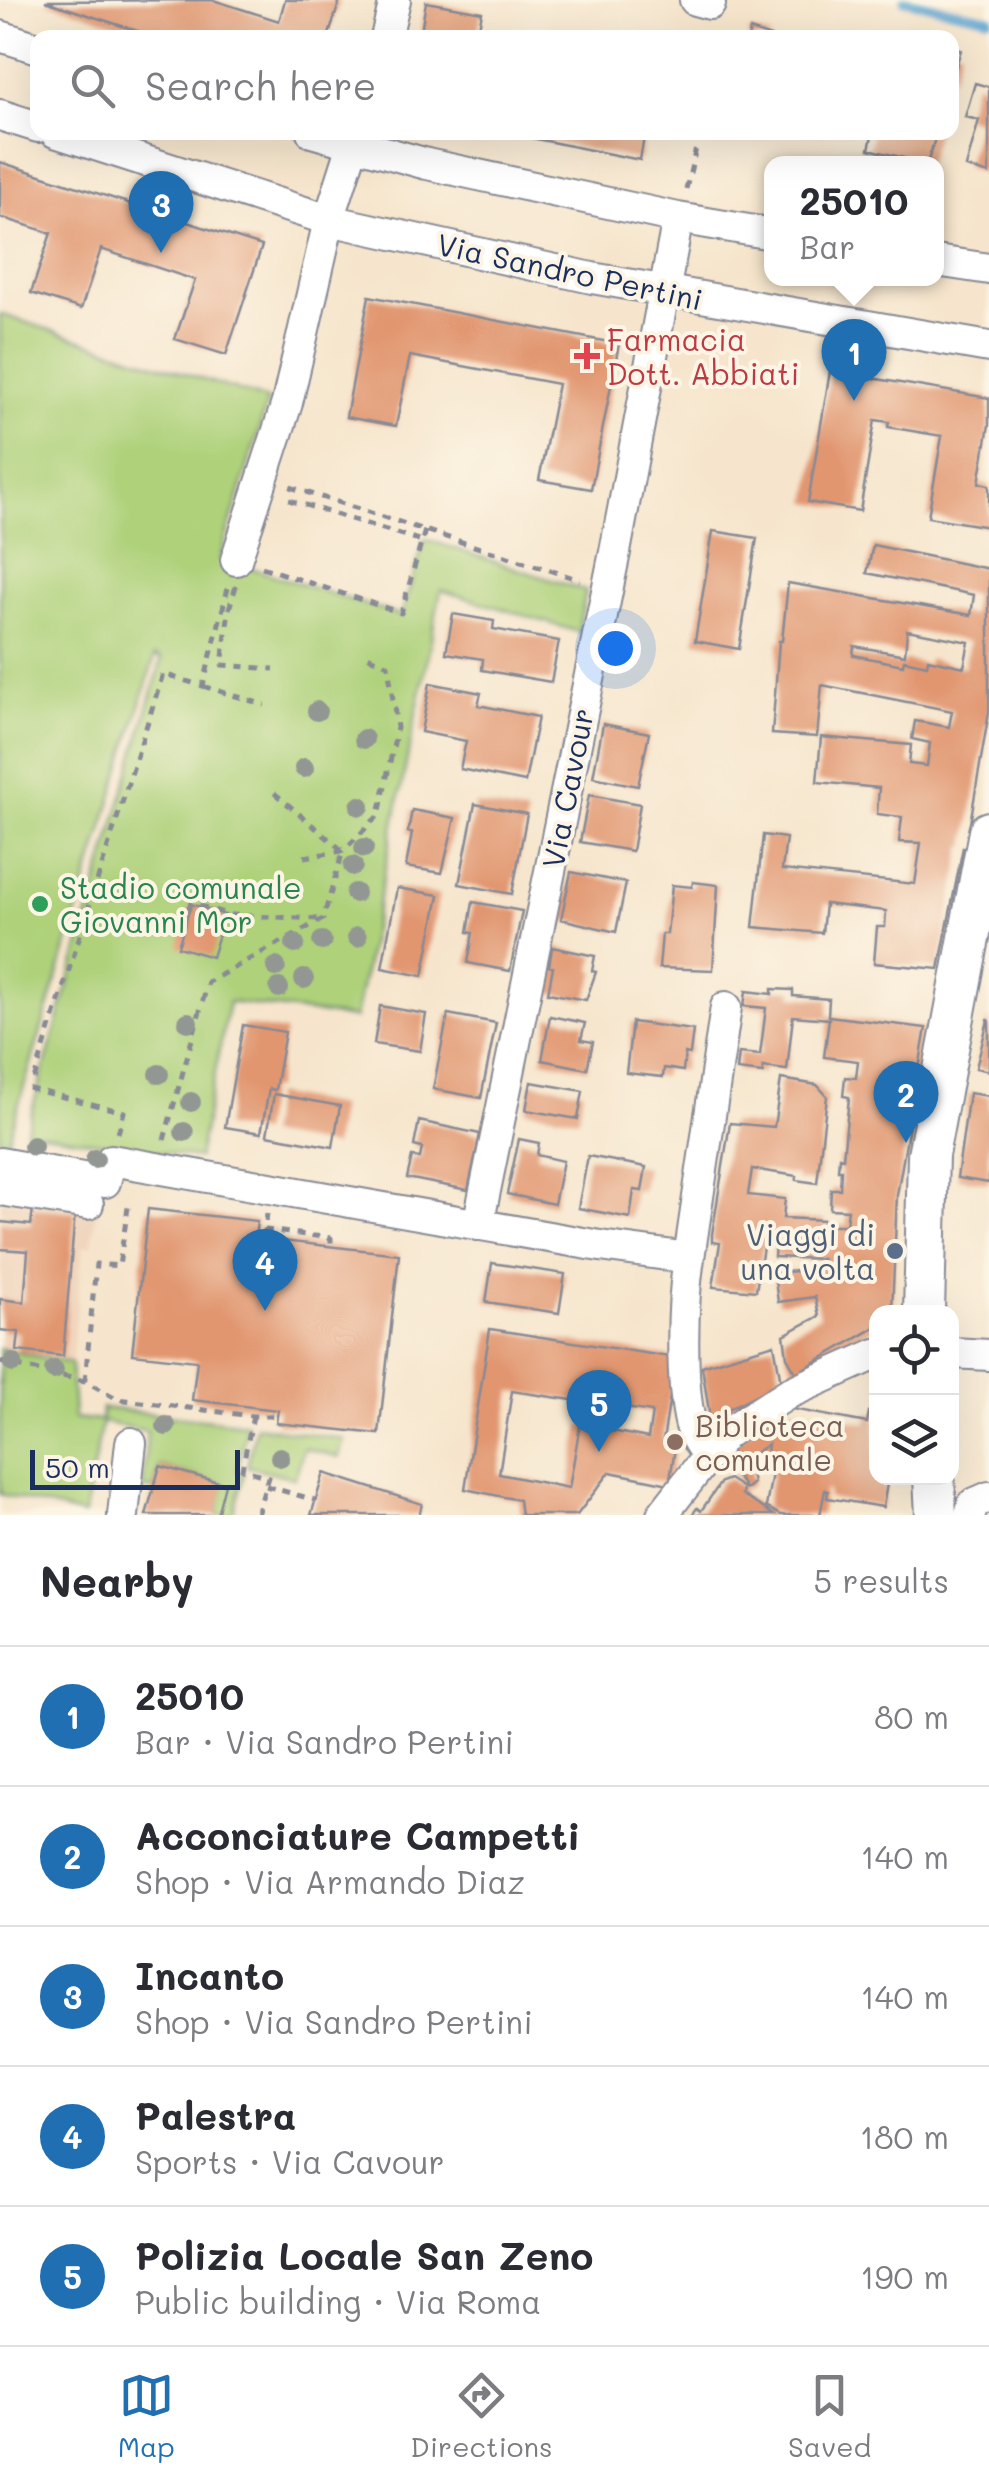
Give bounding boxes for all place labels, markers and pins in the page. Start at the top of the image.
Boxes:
pin: 3 [128,170,194,253]
pin: 1 [822,318,886,401]
place label: Farmacia Dott. Abbiati [607,319,800,393]
marker: Farmacia Dott. Abbiati [576,345,598,367]
place label: Stadio comunale Giovanni Mor [60,867,302,941]
marker: Stadio comunale Giovanni Mor [29,893,51,915]
pin: 2 [874,1060,938,1143]
place label: Viaggi di una volta [741,1214,875,1288]
pin: 4 [232,1228,298,1311]
marker: Viaggi di una volta [884,1240,906,1262]
pin: 5 [566,1370,632,1452]
place label: Biblioteca comunale [695,1405,845,1479]
marker: Biblioteca comunale [664,1431,686,1453]

